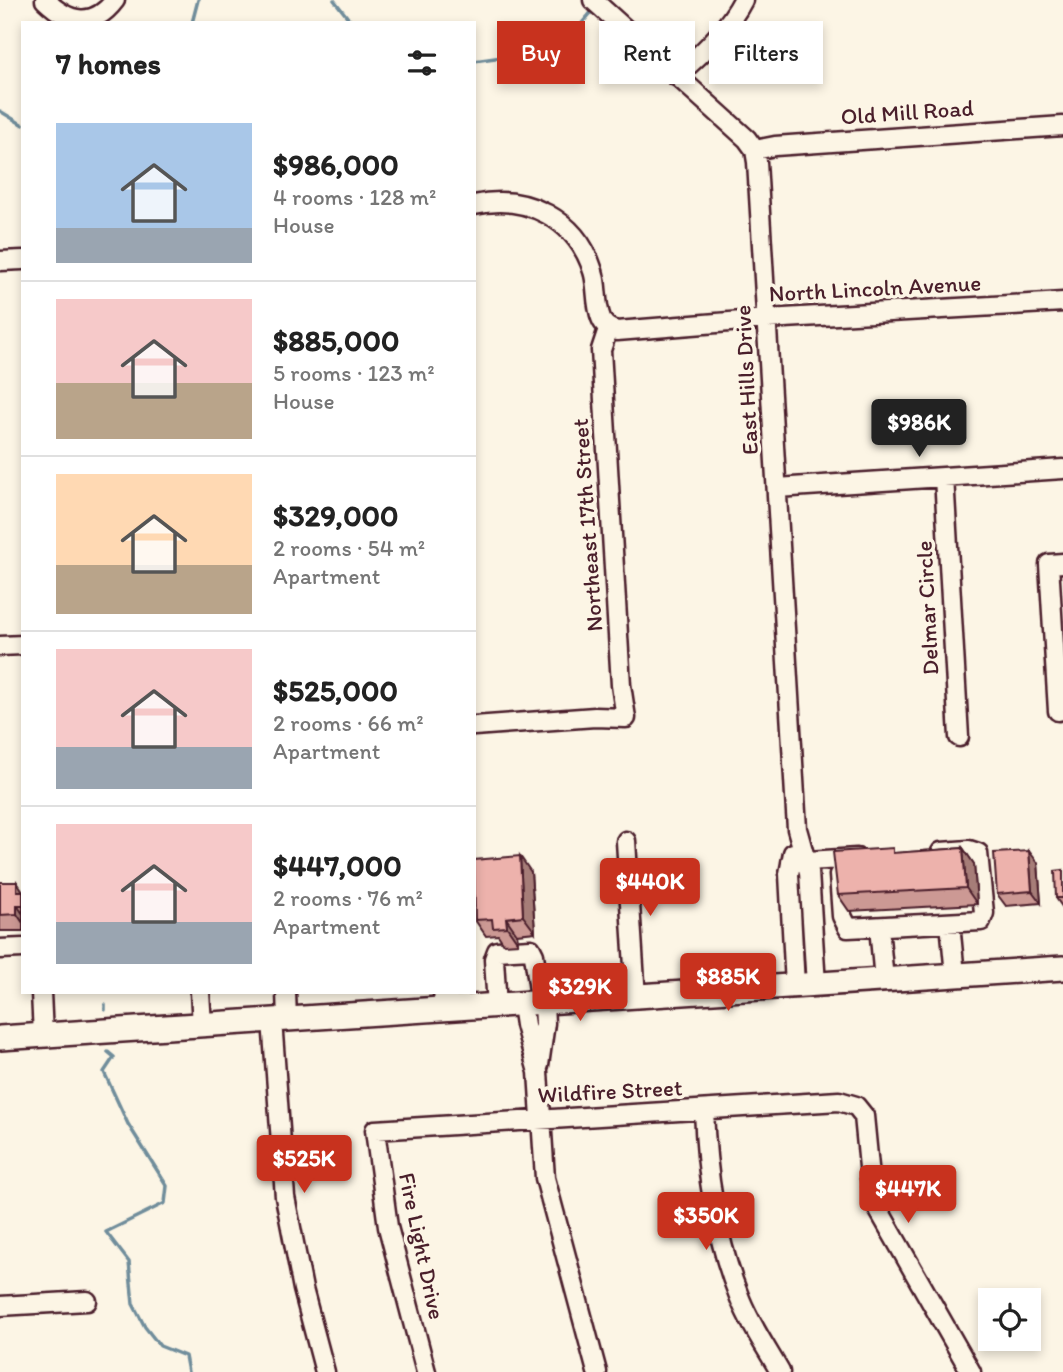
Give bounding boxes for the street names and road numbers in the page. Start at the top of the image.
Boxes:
street label: Old Mill Road [840,93,974,131]
street label: North Lincoln Avenue [768,268,982,308]
street label: East Hills Drive [728,304,764,456]
street label: Northeast 17th Street [566,417,608,633]
street label: Delmar Circle [909,540,945,676]
street label: Wildfire Street [537,1073,684,1109]
street label: Fire Light Drive [393,1170,451,1322]

